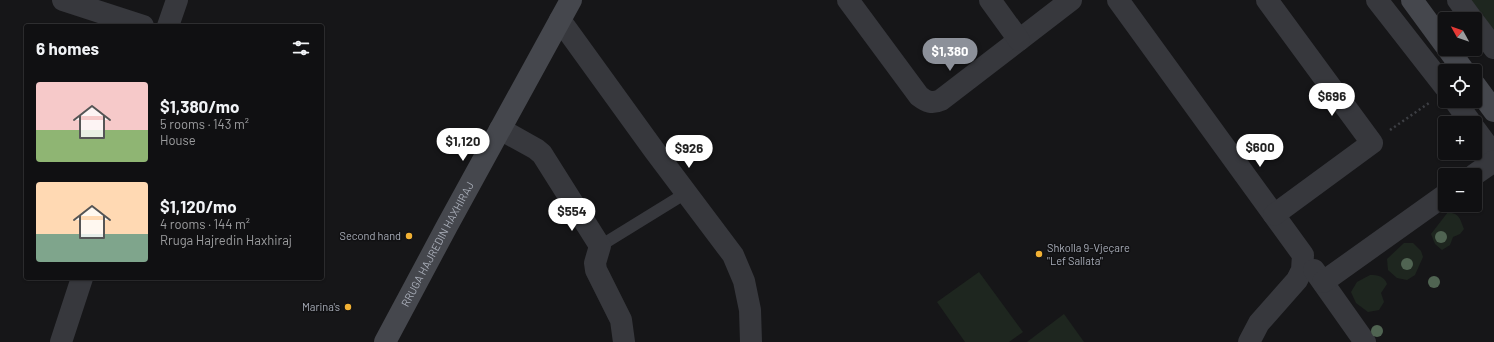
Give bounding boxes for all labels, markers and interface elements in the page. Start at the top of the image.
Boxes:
north arrow [1438,12,1482,56]
map controls [1438,12,1482,212]
icon: filters [290,37,312,59]
text: 6 homes [36,38,99,58]
pin: $1,380 [917,38,983,72]
text: $1,380 [932,43,968,59]
button: locate [1438,64,1482,108]
pin: $696 [1308,83,1356,117]
text: $696 [1318,88,1346,104]
text: $1,380/mo [160,96,239,116]
icon: home [68,98,116,146]
text: 5 rooms · 143 m² [160,116,249,132]
button: + [1438,116,1482,160]
pin: $1,120 [430,128,496,162]
text: House [160,132,196,148]
text: $1,120 [446,133,480,149]
pin: $600 [1236,134,1284,168]
pin: $926 [665,135,713,169]
text: $600 [1245,139,1275,155]
text: $926 [675,140,703,156]
button: − [1438,168,1482,212]
street label: RRUGA HAJREDIN HAXHIRAJ [398,179,476,309]
text: $1,120/mo [160,196,237,216]
icon: home [68,198,116,246]
pin: $554 [548,198,596,232]
text: $554 [557,203,587,219]
text: 4 rooms · 144 m² [160,216,250,232]
place label: Second hand [340,229,401,242]
marker: Second hand [404,231,414,241]
text: Rruga Hajredin Haxhiraj [160,232,292,248]
place label: Shkolla 9-Vjeçare "Lef Sallata" [1047,241,1130,267]
marker: Shkolla 9-Vjeçare "Lef Sallata" [1034,249,1044,259]
place label: Marina's [302,300,340,313]
marker: Marina's [343,302,353,312]

